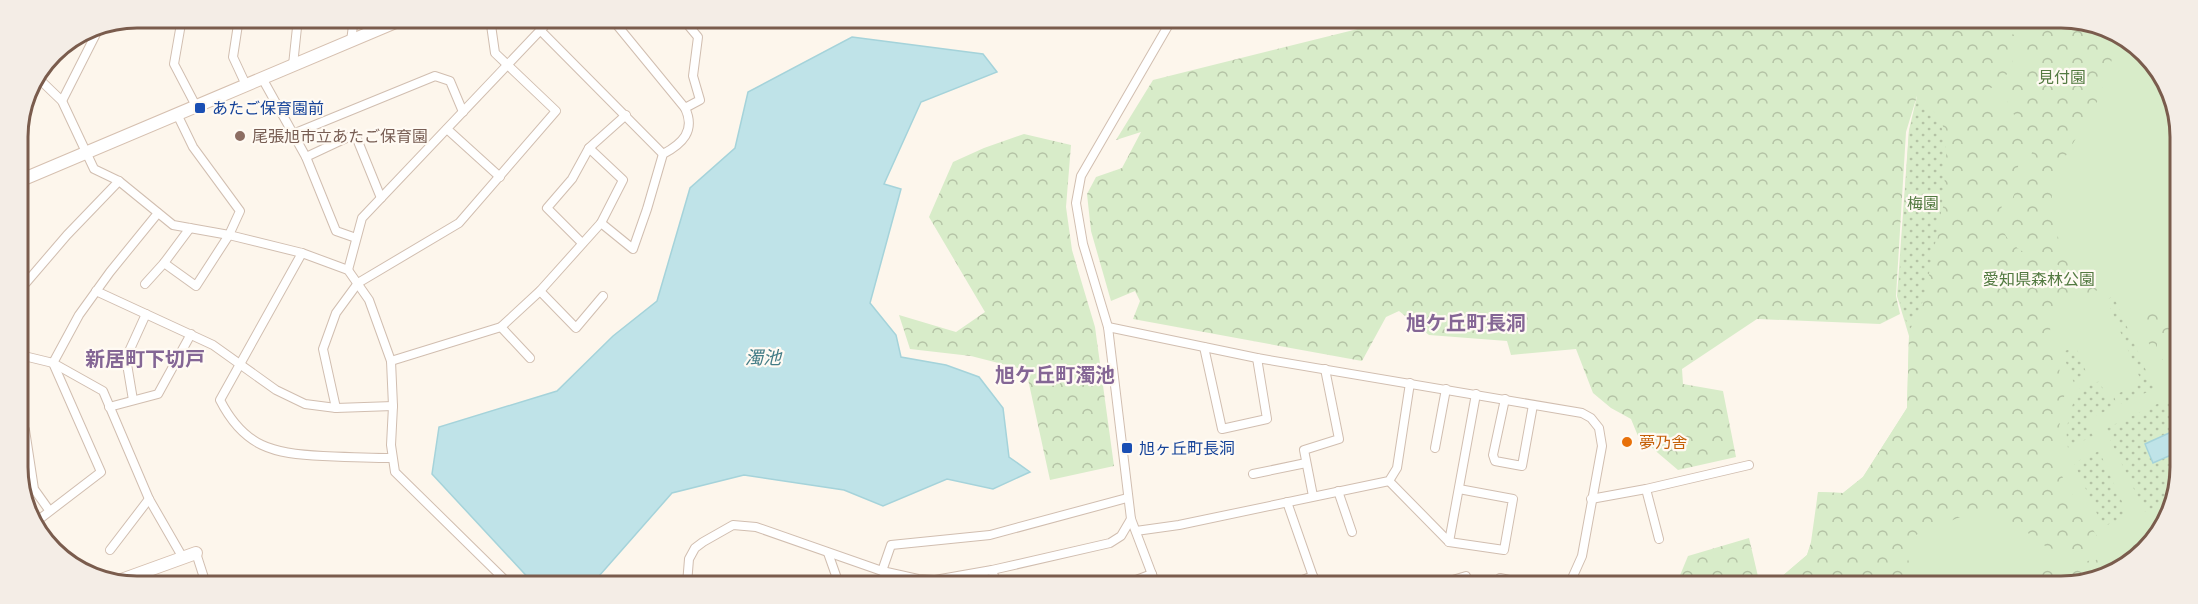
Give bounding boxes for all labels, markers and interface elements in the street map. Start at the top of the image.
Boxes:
park label: 見付園 [2038,67,2086,87]
place label: あたご保育園前 [212,98,324,118]
marker: あたご保育園前 [193,101,207,115]
place label: 尾張旭市立あたご保育園 [252,126,428,146]
marker: 尾張旭市立あたご保育園 [233,129,247,143]
park label: 梅園 [1907,193,1939,213]
park label: 愛知県森林公園 [1983,269,2095,289]
district label: 旭ケ丘町長洞 [1406,310,1526,334]
district label: 新居町下切戸 [85,346,205,370]
water label: 濁池 [745,346,783,368]
district label: 旭ケ丘町濁池 [995,362,1115,386]
place label: 夢乃舎 [1639,432,1687,452]
marker: 夢乃舎 [1620,435,1634,449]
place label: 旭ヶ丘町長洞 [1139,438,1235,458]
marker: 旭ヶ丘町長洞 [1120,441,1134,455]

